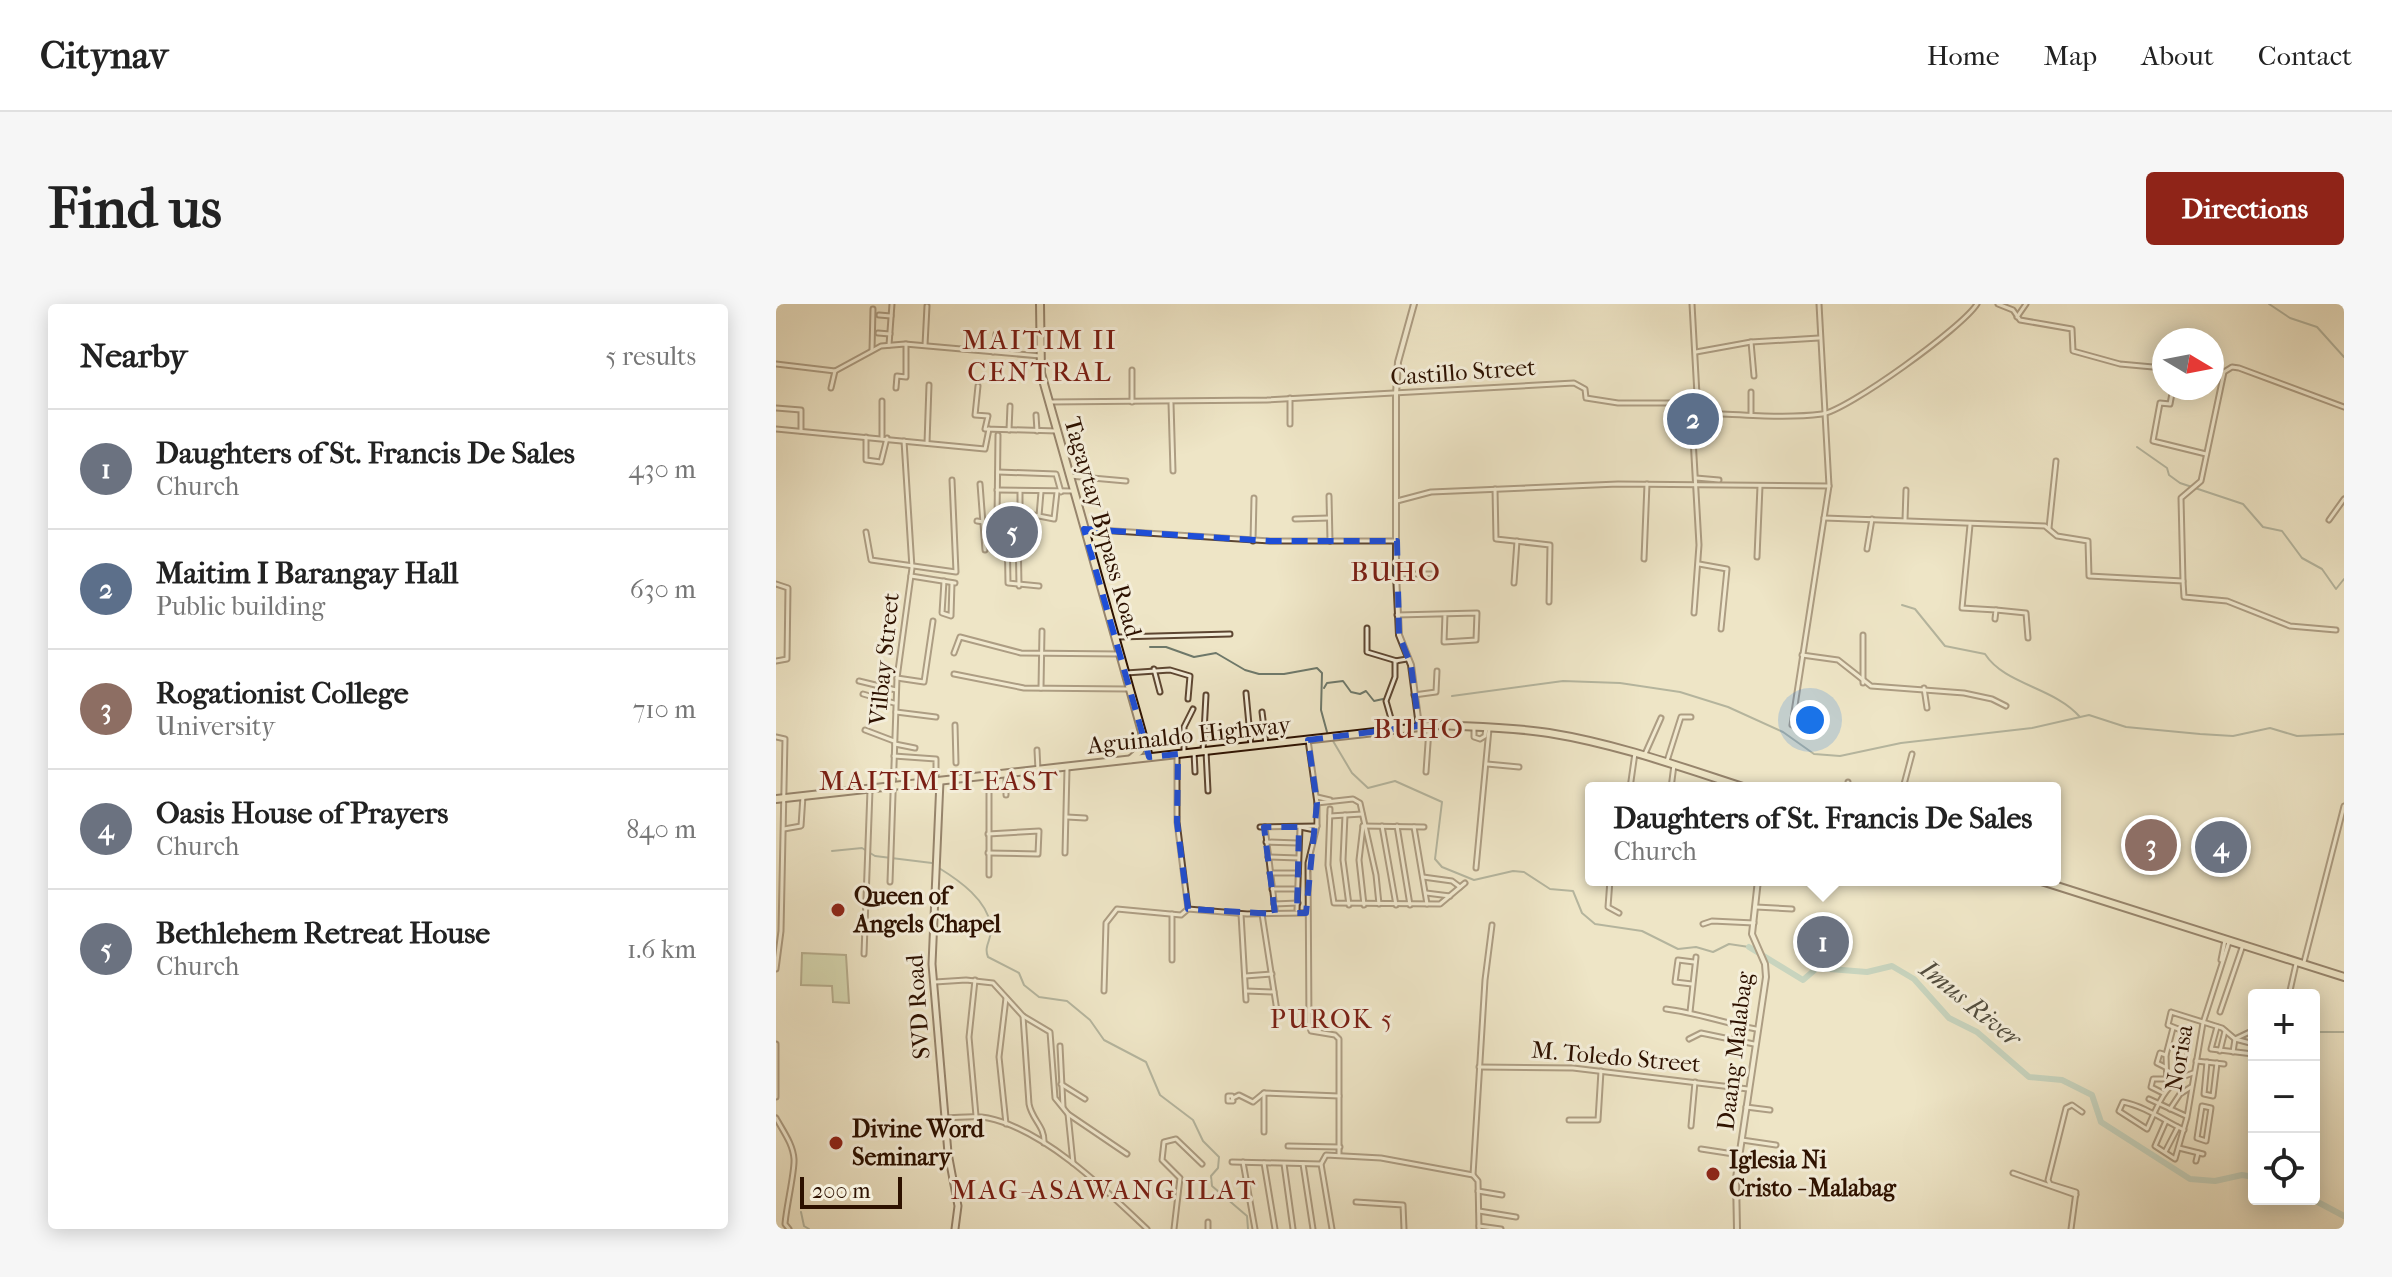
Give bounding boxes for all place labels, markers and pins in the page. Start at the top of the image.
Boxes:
pin: 2 [1667,389,1719,449]
pin: 5 [986,502,1038,562]
pin: 3 [2125,815,2177,875]
pin: 4 [2195,817,2247,877]
place label: Queen of Angels Chapel [852,882,1001,938]
marker: Queen of Angels Chapel [829,901,847,919]
pin: 1 [1797,912,1849,972]
place label: Divine Word Seminary [852,1115,985,1171]
marker: Divine Word Seminary [827,1134,845,1152]
place label: Iglesia Ni Cristo - Malabag [1729,1146,1897,1202]
marker: Iglesia Ni Cristo - Malabag [1704,1165,1722,1183]

